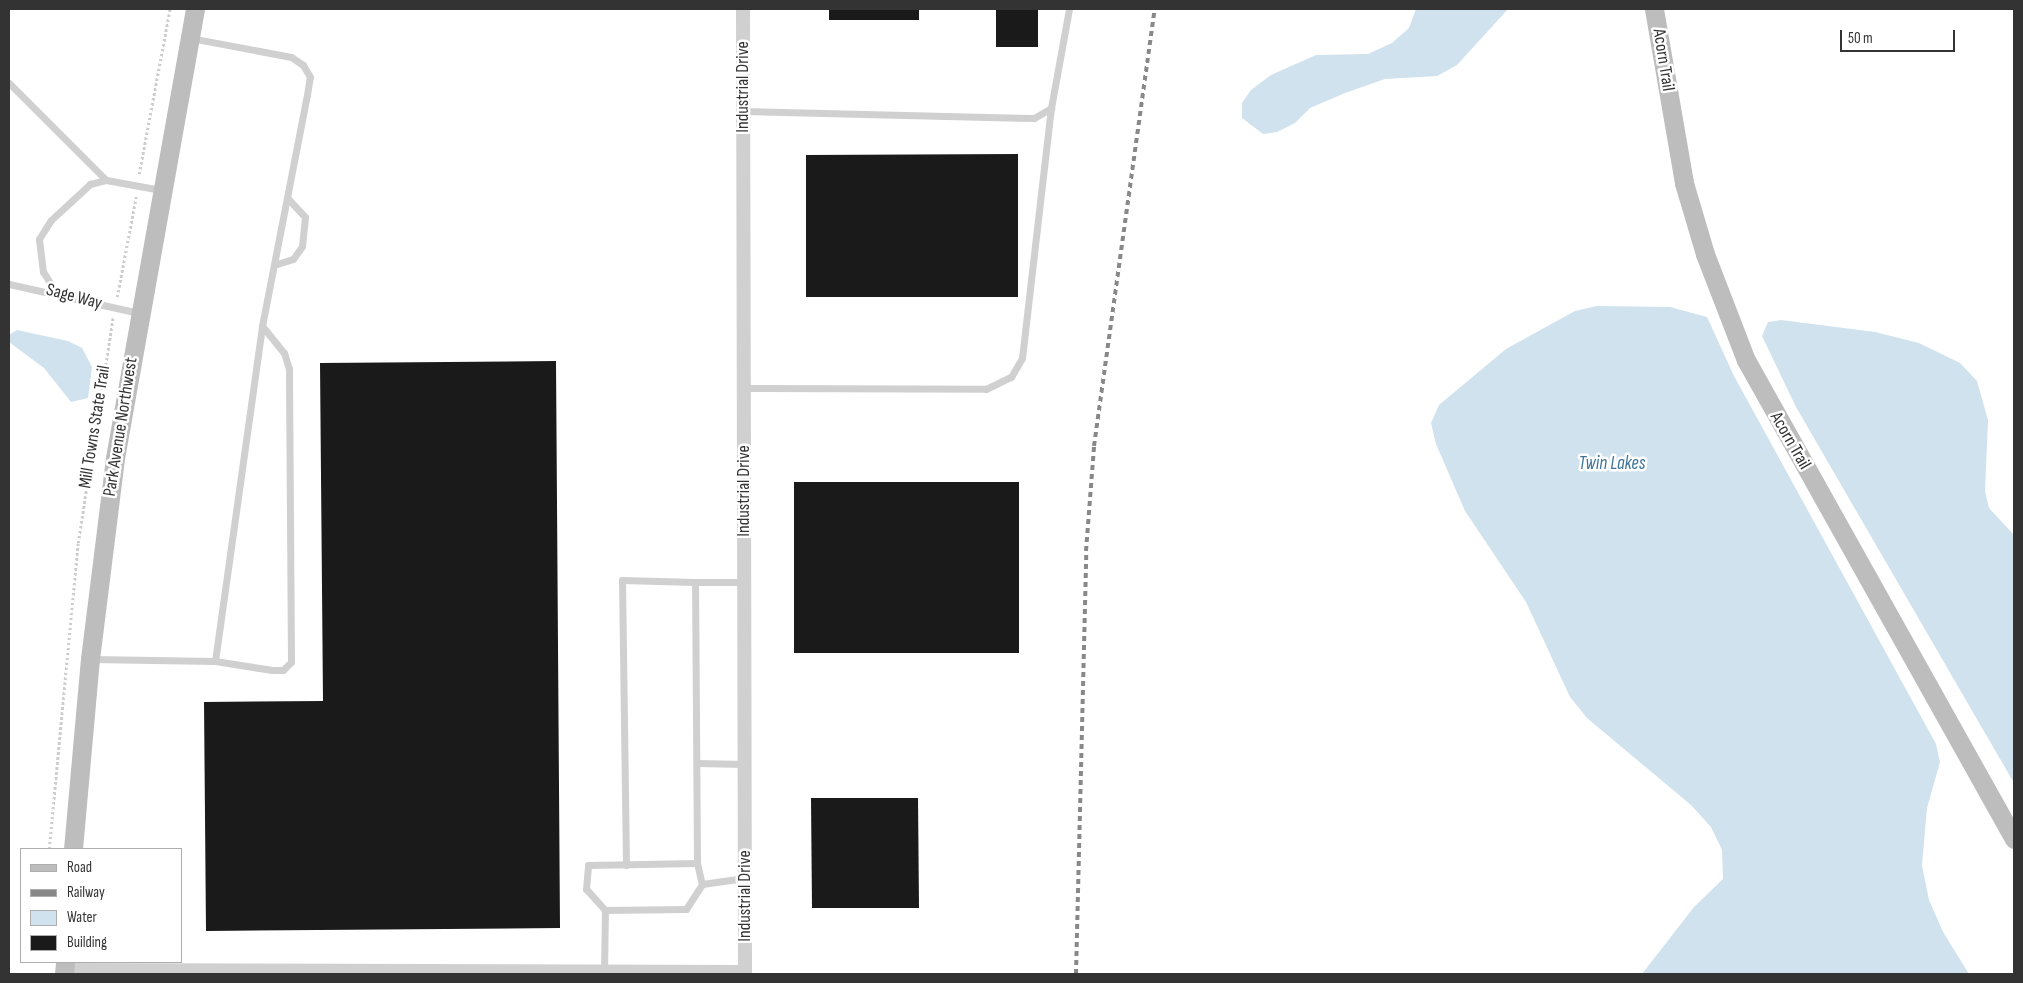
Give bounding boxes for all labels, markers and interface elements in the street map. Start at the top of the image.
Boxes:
scale bar [1843,20,1958,52]
street label: Acorn Trail [1647,27,1679,93]
text: 50 m [1848,29,1873,48]
street label: Industrial Drive [732,41,754,133]
street label: Sage Way [44,279,104,315]
street label: Park Avenue Northwest [99,356,143,498]
street label: Mill Towns State Trail [75,364,115,490]
street label: Acorn Trail [1765,408,1815,474]
street label: Industrial Drive [733,445,755,537]
water label: Twin Lakes [1579,453,1645,475]
legend [20,848,182,963]
street label: Industrial Drive [734,850,756,942]
text: Road [67,858,92,877]
text: Railway [67,883,105,902]
text: Water [67,908,97,927]
text: Building [67,933,107,952]

